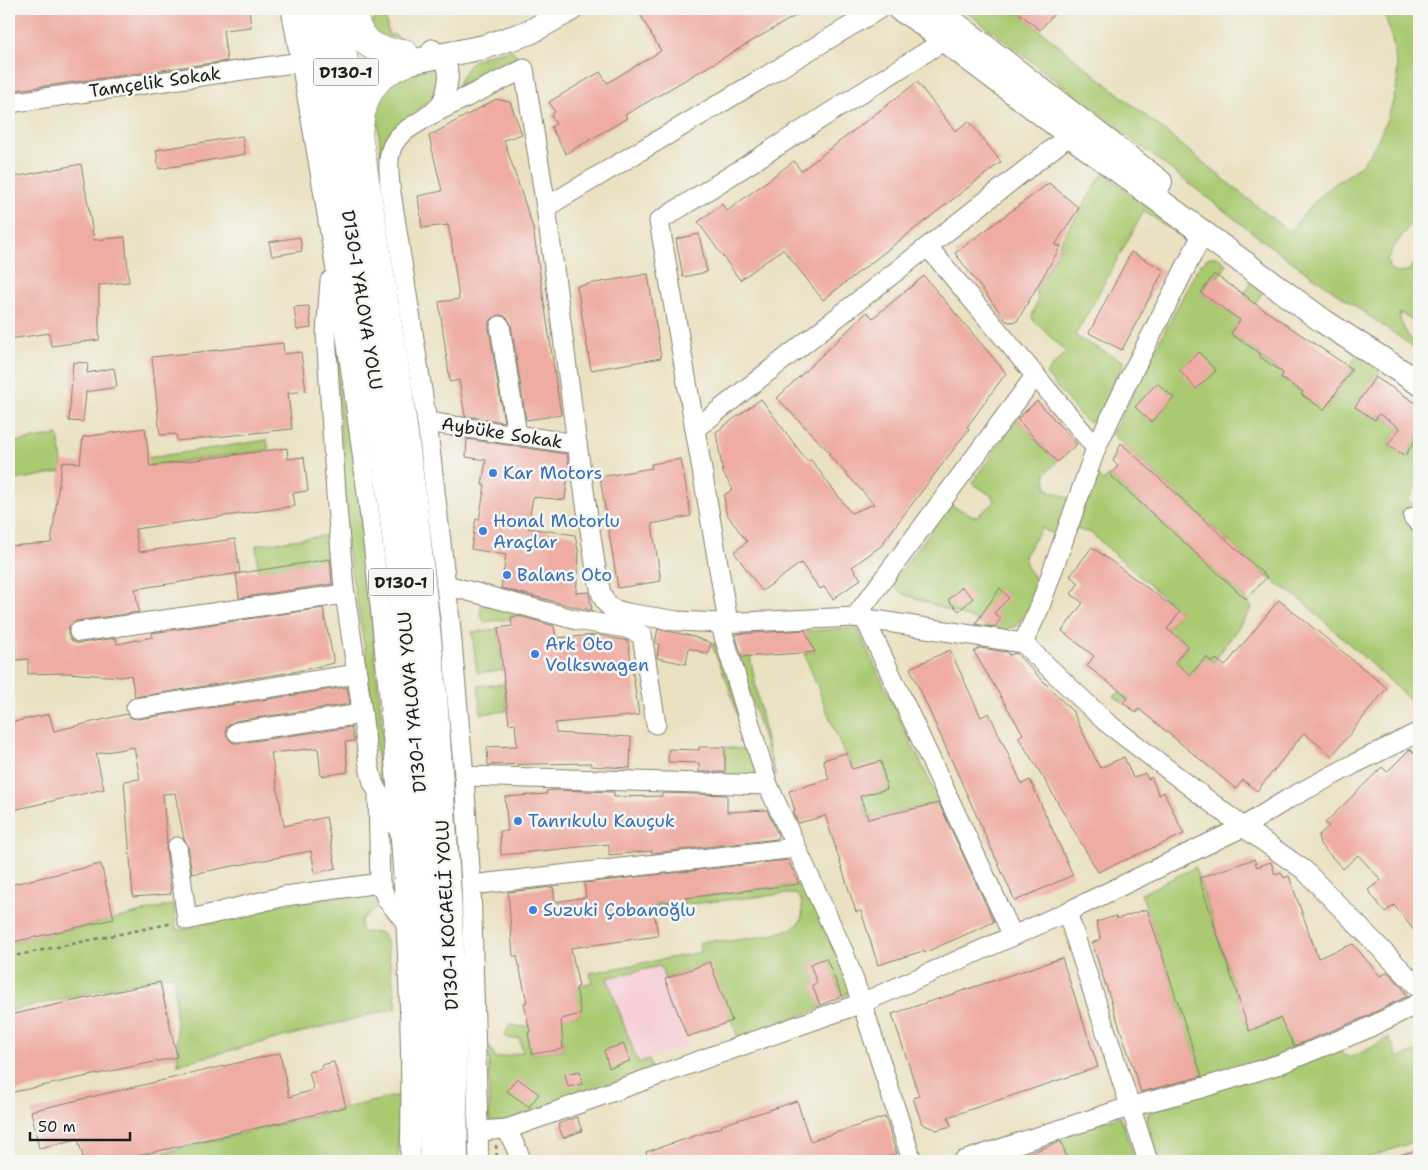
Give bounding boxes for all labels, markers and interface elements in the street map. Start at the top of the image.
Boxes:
road number: D130-1 [314,58,378,86]
street label: Tamçelik Sokak [88,61,222,103]
street label: D130-1 YALOVA YOLU [336,208,388,392]
street label: Aybüke Sokak [440,412,564,454]
place label: Kar Motors [503,461,602,485]
marker: Kar Motors [487,467,499,479]
place label: Honal Motorlu Araçlar [493,509,620,554]
marker: Honal Motorlu Araçlar [477,525,489,537]
place label: Balans Oto [517,563,612,587]
road number: D130-1 [368,568,434,596]
marker: Balans Oto [501,569,513,581]
street label: D130-1 YALOVA YOLU [392,611,432,793]
place label: Ark Oto Volkswagen [545,632,649,677]
marker: Ark Oto Volkswagen [529,648,541,660]
place label: Tanrıkulu Kauçuk [528,809,675,833]
marker: Tanrıkulu Kauçuk [512,815,524,827]
street label: D130-1 KOCAELİ YOLU [430,819,464,1011]
place label: Suzuki Çobanoğlu [543,898,696,922]
marker: Suzuki Çobanoğlu [527,904,539,916]
scale bar [30,1110,130,1142]
text: 50 m [38,1117,76,1137]

